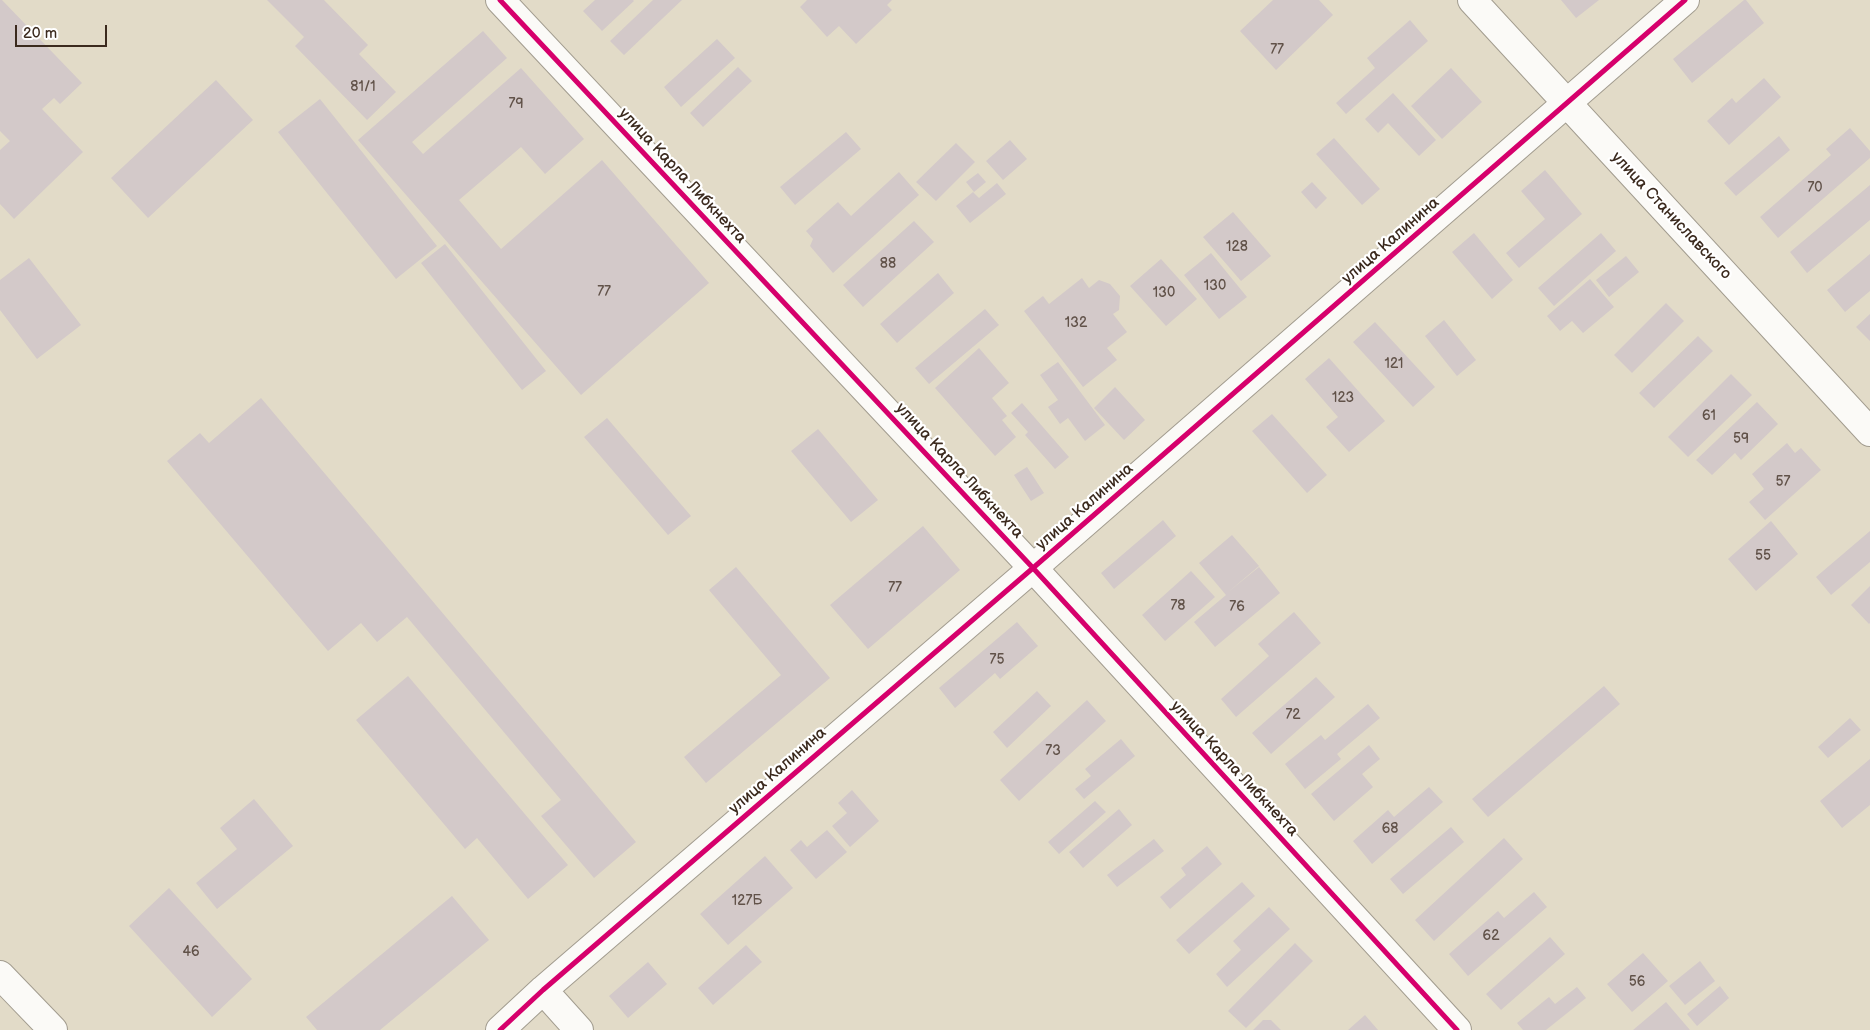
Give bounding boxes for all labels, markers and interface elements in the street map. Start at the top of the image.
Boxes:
scale bar [18,15,110,47]
text: 20 m [23,24,57,43]
house number: 77 [1270,42,1284,58]
house number: 81/1 [350,79,376,95]
house number: 79 [509,96,523,112]
street label: улица Карла Либкнехта [614,104,750,248]
street label: улица Станиславского [1607,148,1735,284]
house number: 70 [1807,180,1823,196]
street label: улица Калинина [1338,193,1444,289]
house number: 128 [1226,239,1248,255]
house number: 88 [880,256,896,272]
house number: 130 [1204,278,1226,294]
house number: 77 [597,284,611,300]
house number: 130 [1153,285,1175,301]
house number: 132 [1065,315,1087,331]
house number: 121 [1385,356,1403,372]
house number: 123 [1332,390,1354,406]
street label: улица Карла Либкнехта [891,399,1027,543]
house number: 61 [1702,408,1716,424]
house number: 59 [1733,431,1749,447]
street label: улица Калинина [1032,459,1138,555]
house number: 57 [1776,474,1790,490]
house number: 55 [1755,548,1771,564]
house number: 77 [888,580,902,596]
house number: 78 [1170,598,1186,614]
house number: 76 [1229,599,1245,615]
house number: 75 [990,652,1004,668]
street label: улица Карла Либкнехта [1166,697,1302,841]
house number: 72 [1285,707,1301,723]
street label: улица Калинина [725,723,831,819]
house number: 73 [1045,743,1061,759]
house number: 68 [1382,821,1398,837]
house number: 127Б [732,893,762,909]
house number: 62 [1483,928,1499,944]
house number: 46 [182,944,200,960]
house number: 56 [1629,974,1645,990]

